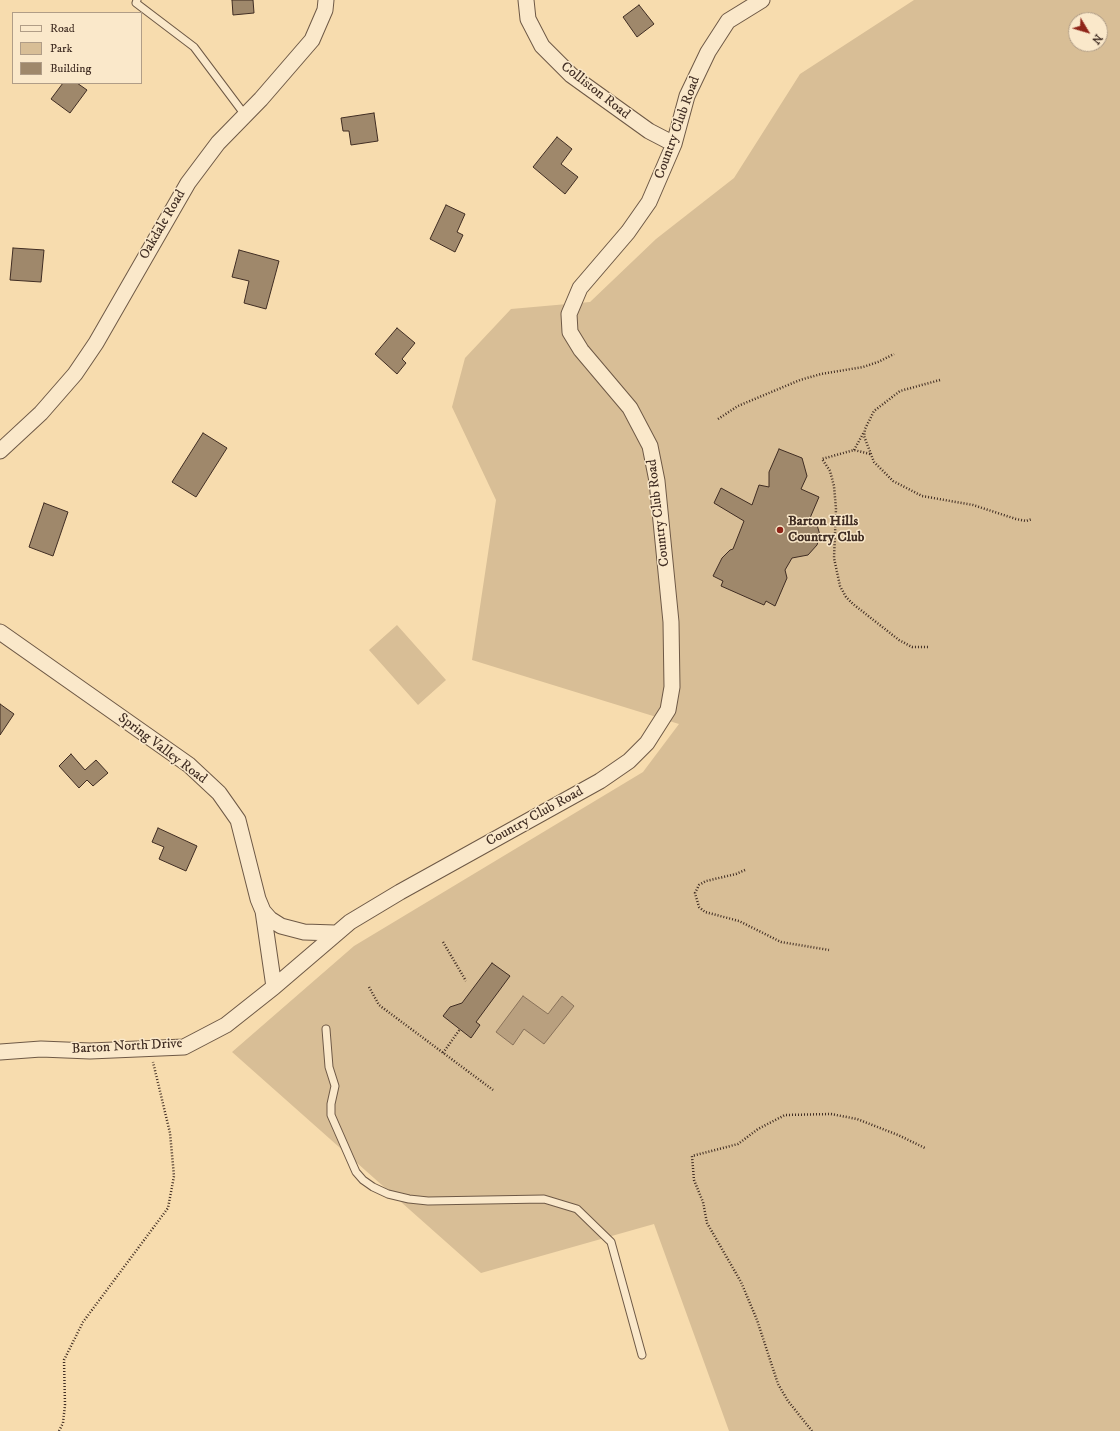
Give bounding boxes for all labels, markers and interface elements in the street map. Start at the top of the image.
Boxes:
legend [12,12,142,84]
north arrow [1068,12,1108,52]
text: Road [50,21,75,36]
text: N [1088,31,1105,47]
text: Park [50,41,72,56]
street label: Colliston Road [557,59,633,123]
text: Building [50,61,91,76]
street label: Country Club Road [652,74,704,182]
street label: Oakdale Road [136,187,190,263]
street label: Country Club Road [644,458,674,568]
place label: Barton Hills Country Club [788,514,864,546]
marker: Barton Hills Country Club [775,525,785,535]
street label: Spring Valley Road [114,710,210,788]
street label: Country Club Road [484,783,586,851]
street label: Barton North Drive [71,1036,183,1058]

